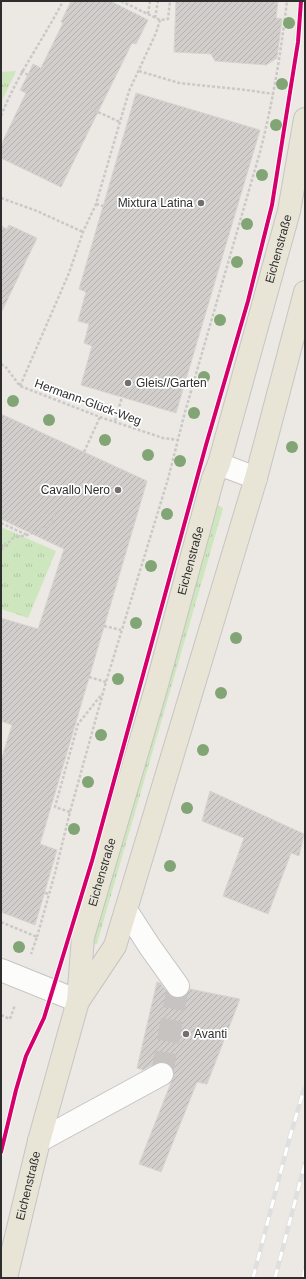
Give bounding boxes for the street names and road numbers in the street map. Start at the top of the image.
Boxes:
street label: Eichenstraße [262,213,295,285]
street label: Hermann-Glück-Weg [33,376,143,428]
street label: Eichenstraße [175,524,207,597]
street label: Eichenstraße [85,836,119,908]
street label: Eichenstraße [13,1149,43,1222]

